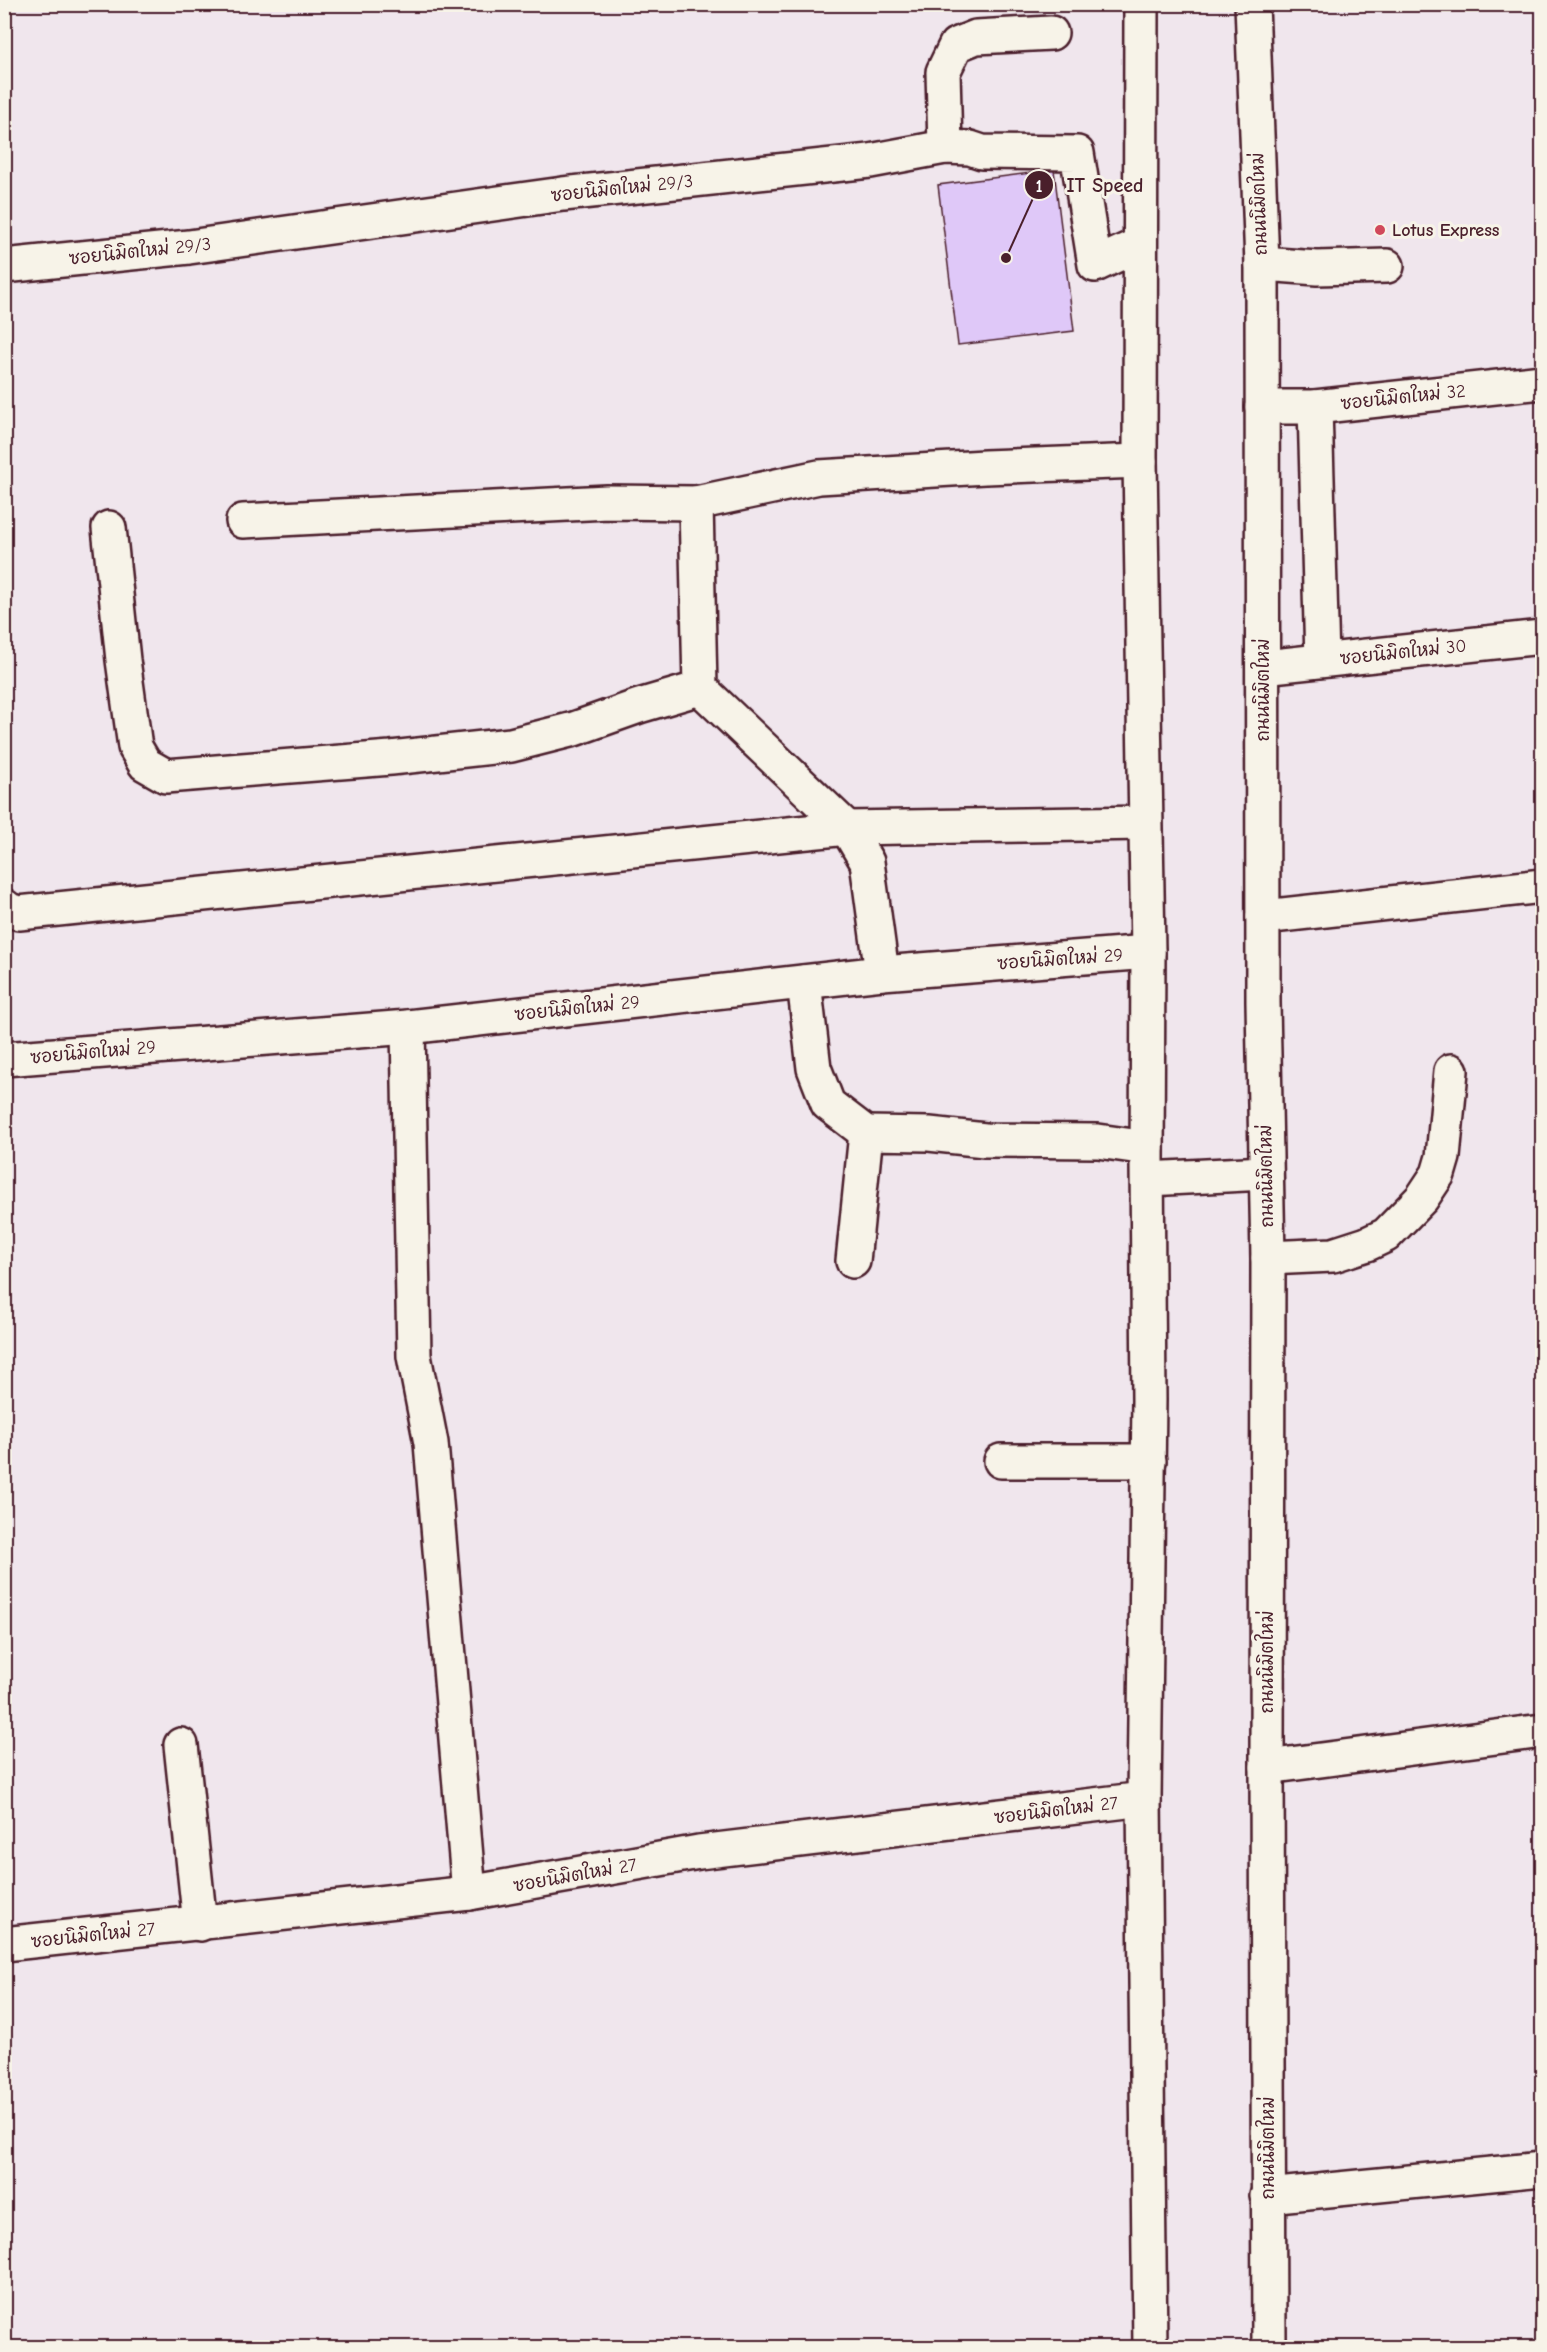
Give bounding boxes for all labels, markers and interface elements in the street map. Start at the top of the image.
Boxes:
street label: ถนนนิมิตใหม่ [1244,152,1272,256]
callout: IT Speed [1024,166,1156,204]
street label: ซอยนิมิตใหม่ 29/3 [550,168,694,206]
text: IT Speed [1066,174,1144,197]
text: 1 [1035,176,1043,197]
place label: Lotus Express [1392,220,1500,241]
marker: Lotus Express [1373,223,1387,237]
street label: ซอยนิมิตใหม่ 29/3 [68,231,212,269]
street label: ซอยนิมิตใหม่ 32 [1339,378,1467,414]
street label: ซอยนิมิตใหม่ 30 [1338,632,1467,670]
street label: ถนนนิมิตใหม่ [1250,639,1274,742]
street label: ซอยนิมิตใหม่ 29 [996,942,1124,974]
street label: ซอยนิมิตใหม่ 29 [513,988,641,1026]
street label: ซอยนิมิตใหม่ 29 [29,1034,157,1068]
street label: ถนนนิมิตใหม่ [1252,1124,1278,1228]
street label: ถนนนิมิตใหม่ [1254,1611,1278,1714]
street label: ซอยนิมิตใหม่ 27 [992,1789,1120,1829]
street label: ซอยนิมิตใหม่ 27 [511,1851,639,1897]
street label: ซอยนิมิตใหม่ 27 [30,1915,157,1952]
street label: ถนนนิมิตใหม่ [1255,2097,1279,2200]

